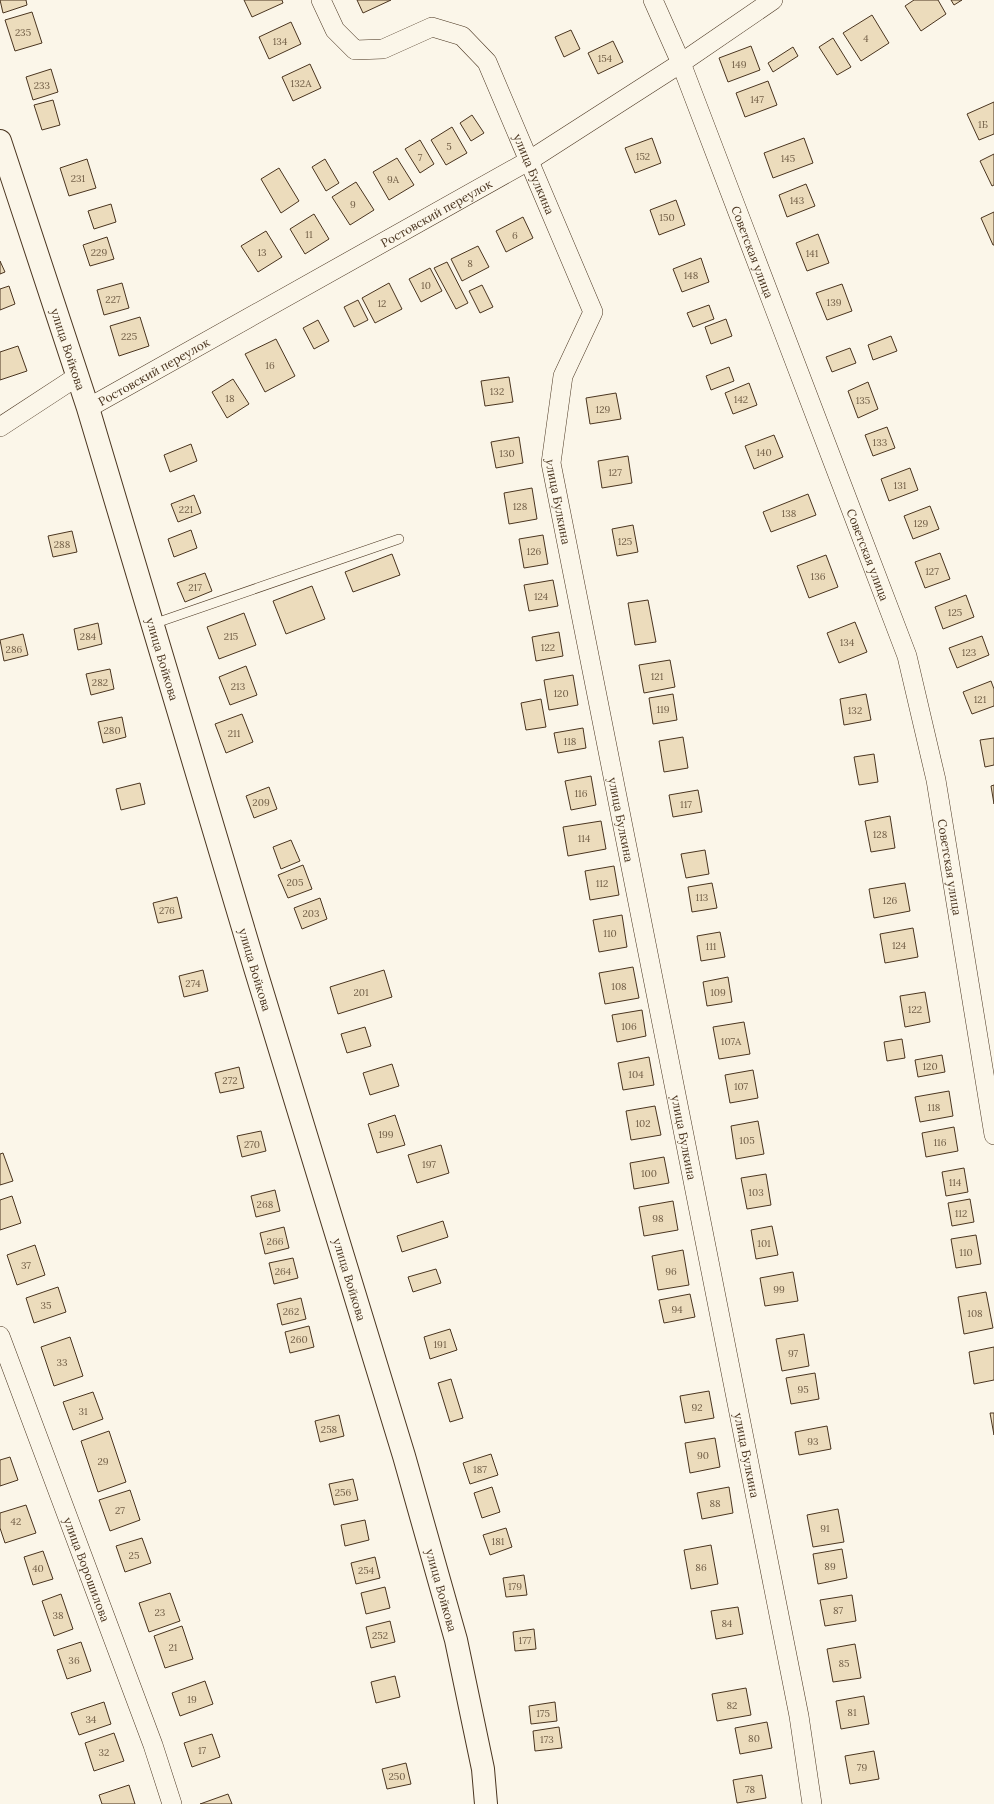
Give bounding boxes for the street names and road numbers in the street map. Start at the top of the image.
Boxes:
street label: улица Булкина [511,131,558,216]
street label: Ростовский переулок [378,175,495,250]
street label: Советская улица [729,204,777,300]
street label: улица Войкова [48,306,89,392]
street label: Ростовский переулок [95,334,212,409]
street label: улица Булкина [543,458,574,545]
street label: Советская улица [844,506,893,603]
street label: улица Войкова [143,616,182,702]
street label: улица Булкина [606,776,637,863]
street label: Советская улица [935,818,965,916]
street label: улица Войкова [236,926,275,1013]
street label: улица Булкина [669,1094,700,1181]
street label: улица Войкова [330,1236,370,1322]
street label: улица Булкина [732,1411,763,1499]
street label: улица Ворошилова [61,1515,114,1624]
street label: улица Войкова [423,1547,461,1633]

